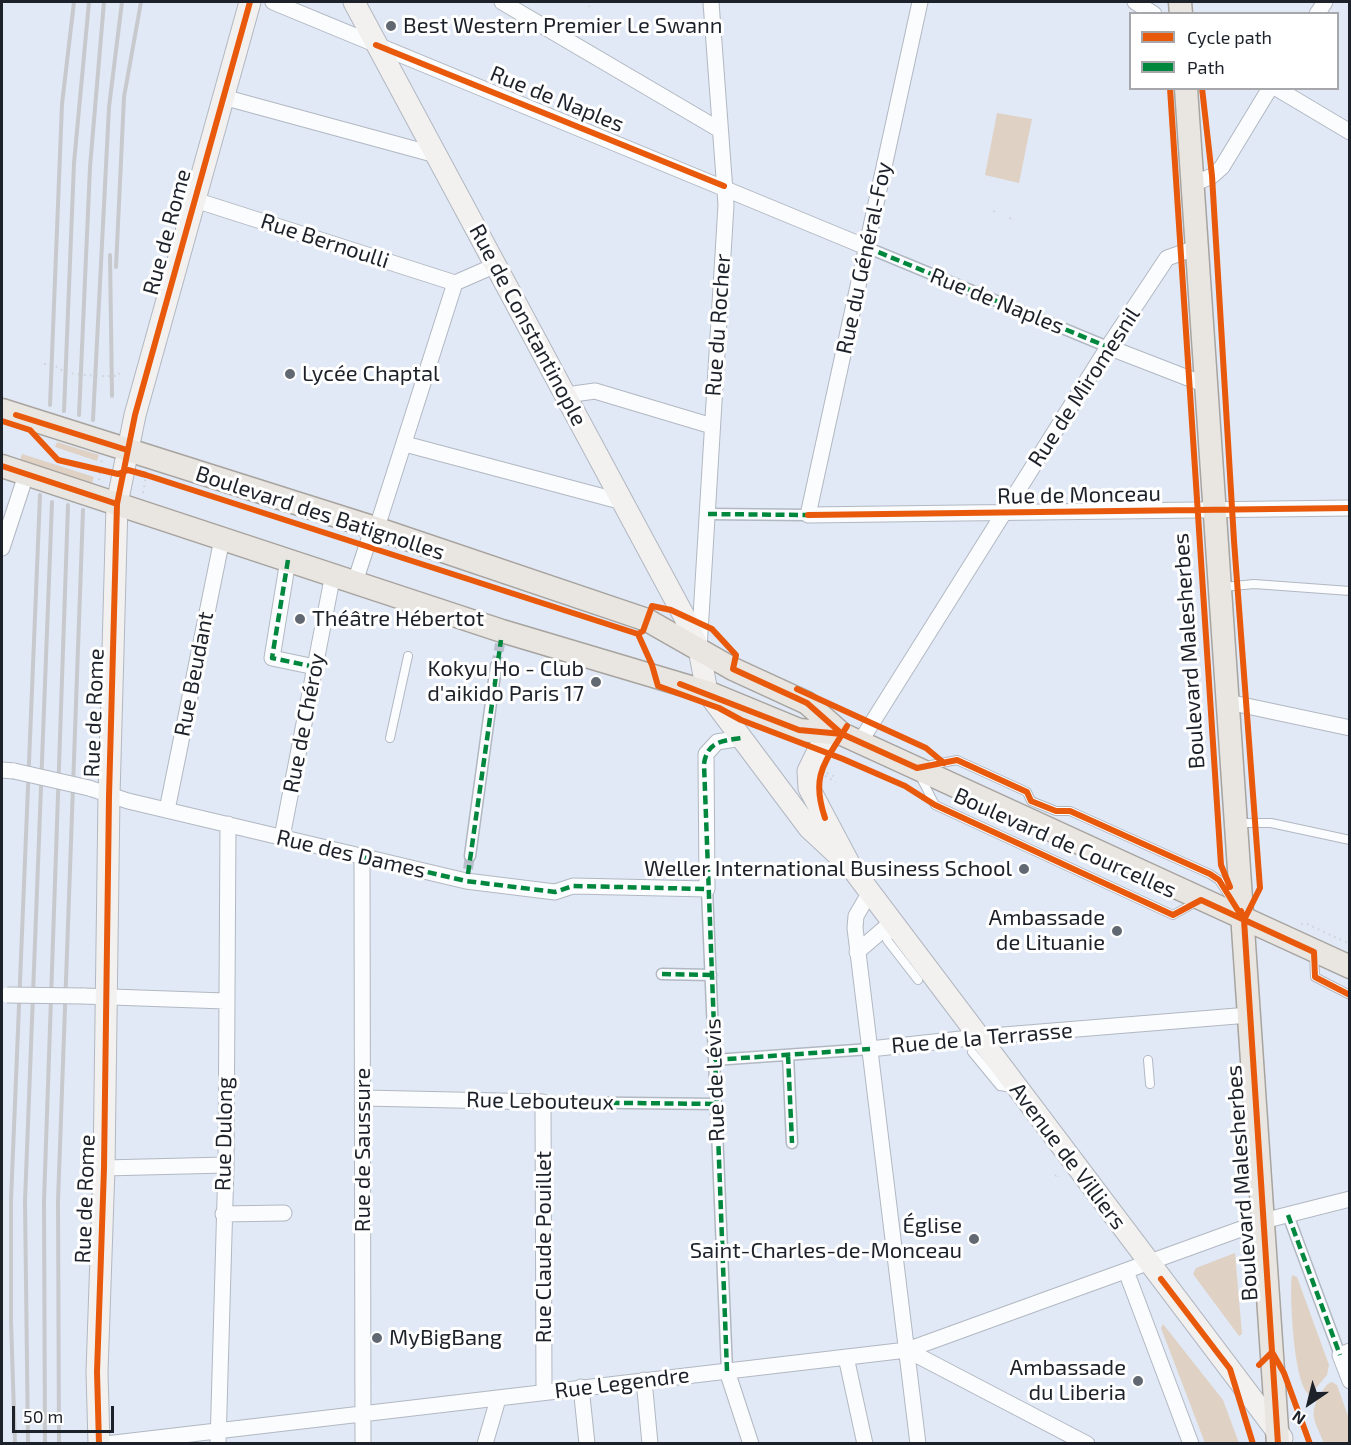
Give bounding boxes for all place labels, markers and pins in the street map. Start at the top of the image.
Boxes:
place label: Best Western Premier Le Swann [403,13,723,39]
marker: Best Western Premier Le Swann [384,19,398,33]
place label: Lycée Chaptal [302,361,440,387]
marker: Lycée Chaptal [283,367,297,381]
place label: Théâtre Hébertot [312,606,484,632]
marker: Théâtre Hébertot [293,612,307,626]
place label: Kokyu Ho - Club d'aikido Paris 17 [427,656,584,708]
marker: Kokyu Ho - Club d'aikido Paris 17 [589,675,603,689]
place label: Weller International Business School [644,856,1012,882]
marker: Weller International Business School [1017,862,1031,876]
place label: Ambassade de Lituanie [989,905,1105,956]
marker: Ambassade de Lituanie [1110,924,1124,938]
place label: Église Saint-Charles-de-Monceau [690,1213,962,1264]
marker: Église Saint-Charles-de-Monceau [967,1232,981,1246]
place label: MyBigBang [389,1325,502,1351]
marker: MyBigBang [370,1331,384,1345]
place label: Ambassade du Liberia [1010,1355,1126,1406]
marker: Ambassade du Liberia [1131,1374,1145,1388]

